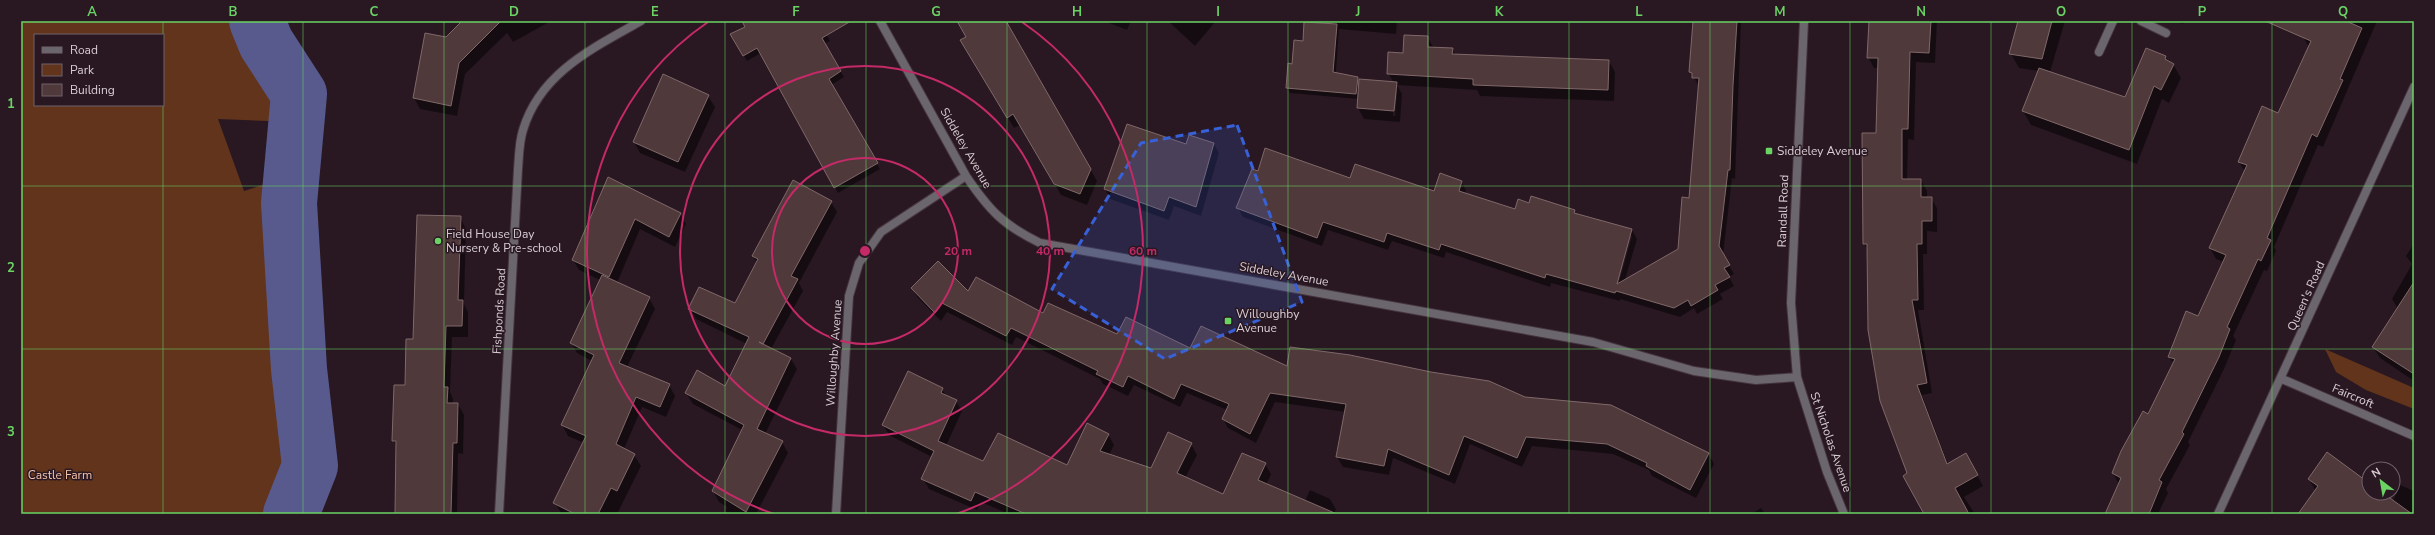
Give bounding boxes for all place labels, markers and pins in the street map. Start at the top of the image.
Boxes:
place label: Siddeley Avenue [1777,143,1867,159]
marker: Siddeley Avenue [1764,146,1774,156]
place label: Field House Day Nursery & Pre-school [446,226,562,256]
marker: Field House Day Nursery & Pre-school [433,236,443,246]
centre of rings [858,244,872,258]
place label: Willoughby Avenue [1236,306,1300,336]
marker: Willoughby Avenue [1223,316,1233,326]

